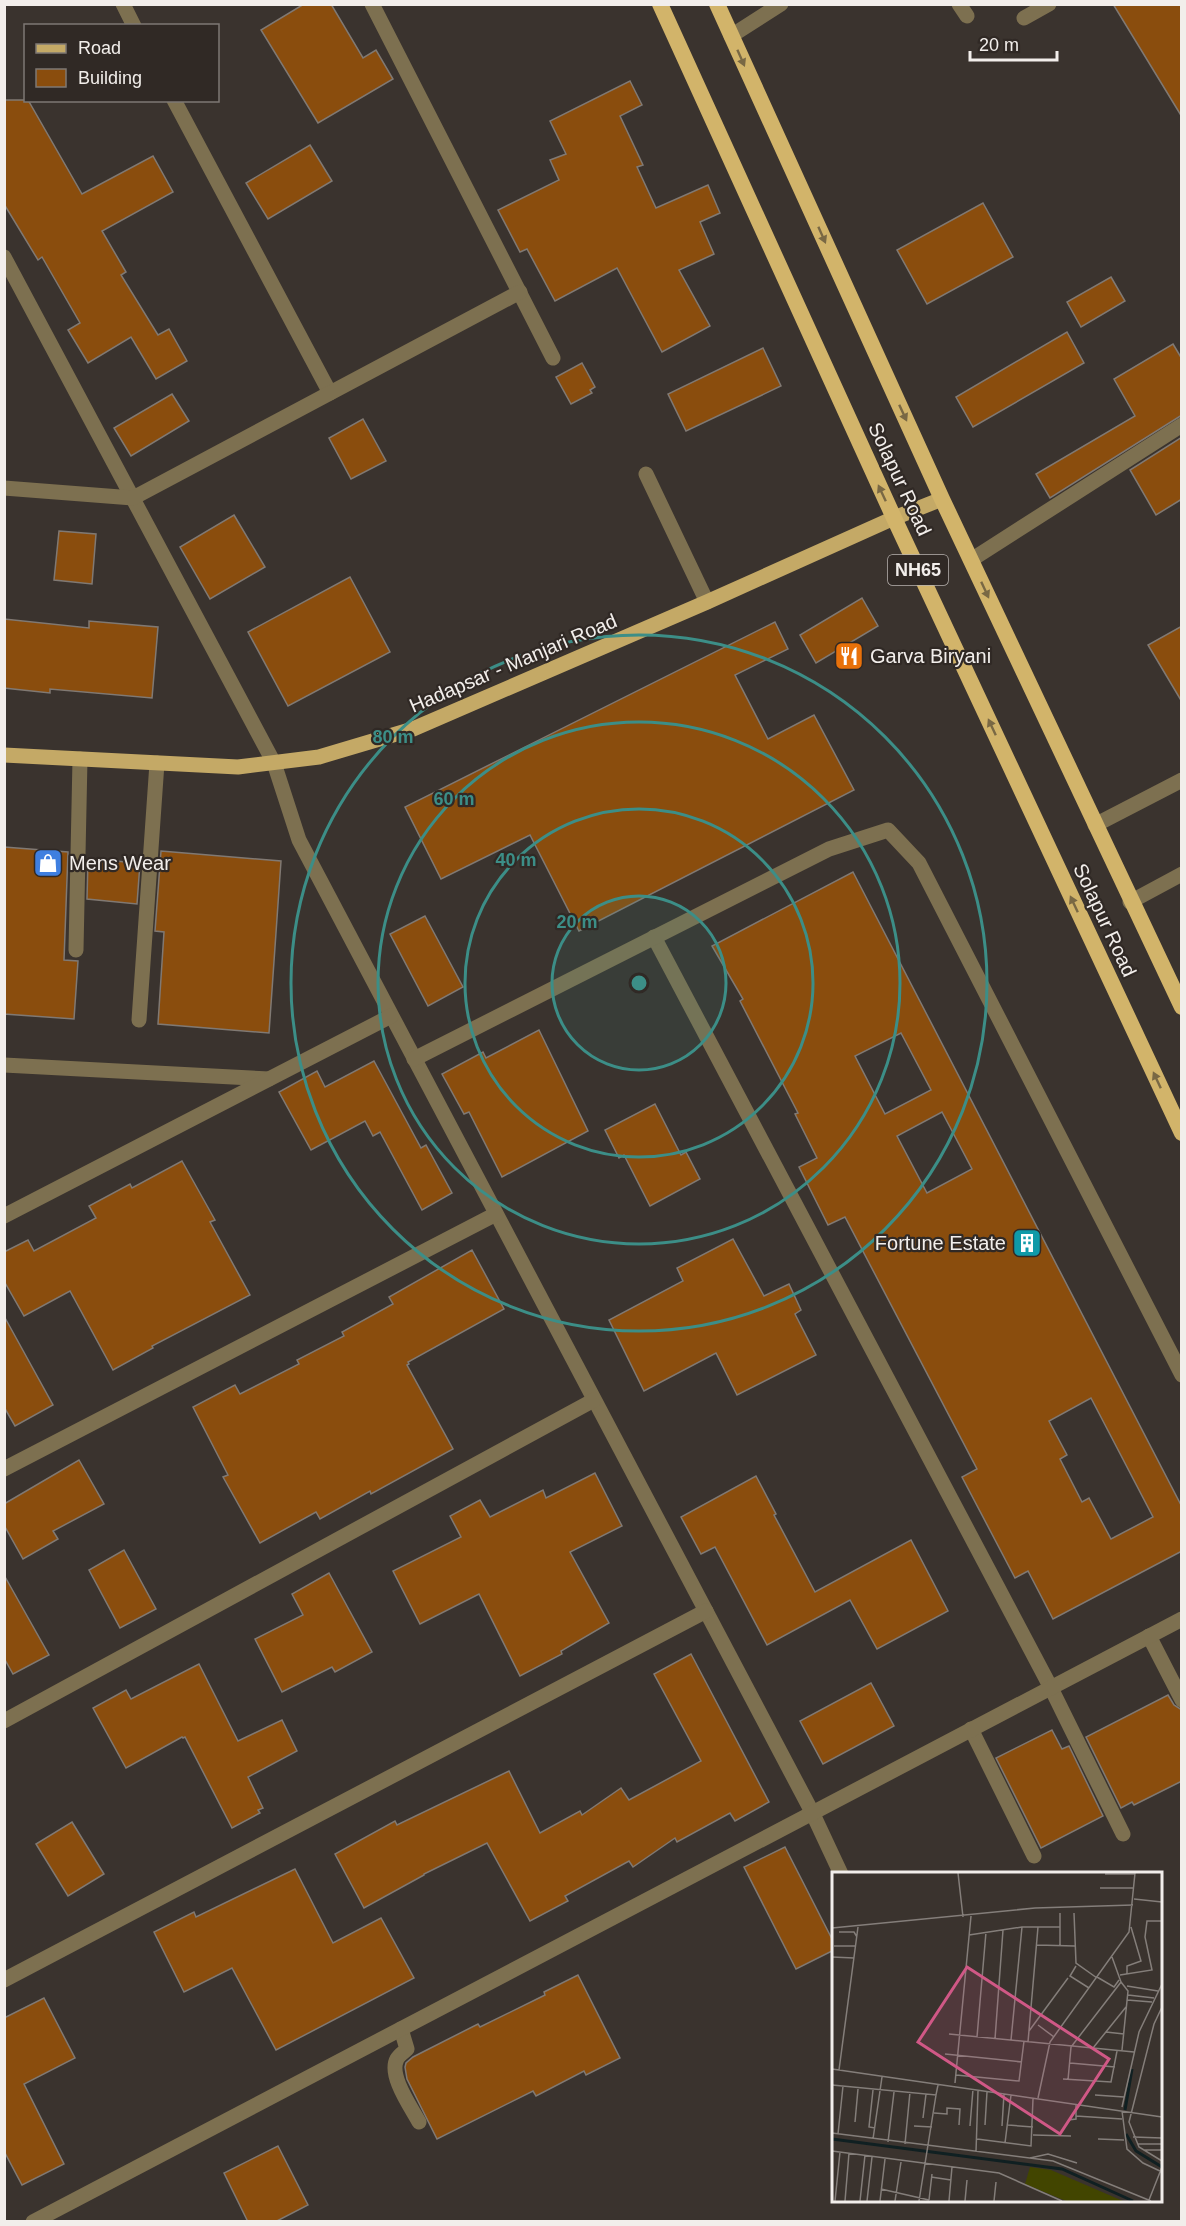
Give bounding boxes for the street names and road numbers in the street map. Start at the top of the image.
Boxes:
street label: Solapur Road [864,419,936,539]
road number: NH65 [888,555,948,585]
street label: Hadapsar - Manjari Road [406,609,620,717]
street label: Solapur Road [1069,860,1141,980]

